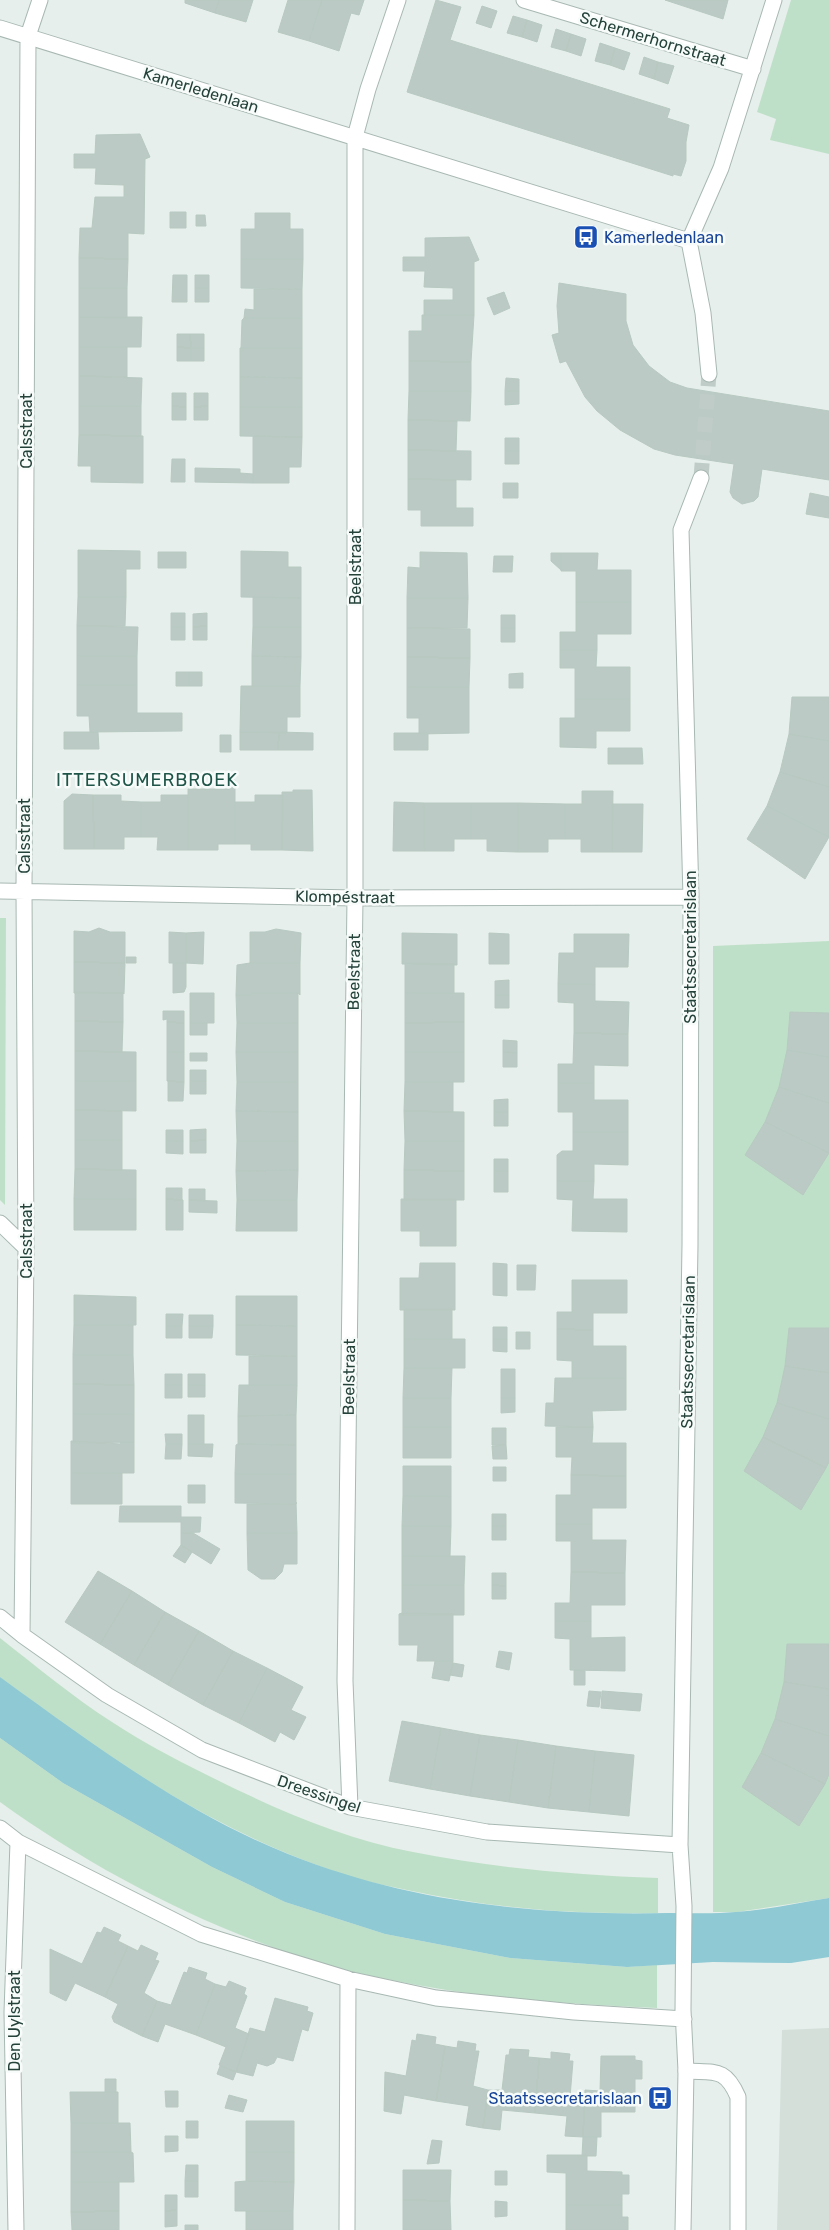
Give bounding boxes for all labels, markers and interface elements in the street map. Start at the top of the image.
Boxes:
street label: Schermerhornstraat [578,8,728,70]
street label: Kamerledenlaan [141,63,261,117]
bus stop icon: Kamerledenlaan [573,224,599,250]
place label: Kamerledenlaan [604,228,724,247]
street label: Calsstraat [17,393,36,469]
street label: Beelstraat [346,529,365,605]
district label: ITTERSUMERBROEK [56,769,238,791]
street label: Calsstraat [15,798,34,874]
street label: Staatssecretarislaan [681,870,700,1024]
street label: Klompéstraat [295,887,395,907]
street label: Beelstraat [344,933,364,1011]
street label: Calsstraat [17,1203,36,1279]
street label: Staatssecretarislaan [677,1275,699,1429]
street label: Beelstraat [339,1338,359,1416]
street label: Dreessingel [275,1771,363,1817]
street label: Den Uylstraat [5,1970,24,2072]
bus stop icon: Staatssecretarislaan [647,2085,673,2111]
place label: Staatssecretarislaan [489,2089,642,2108]

